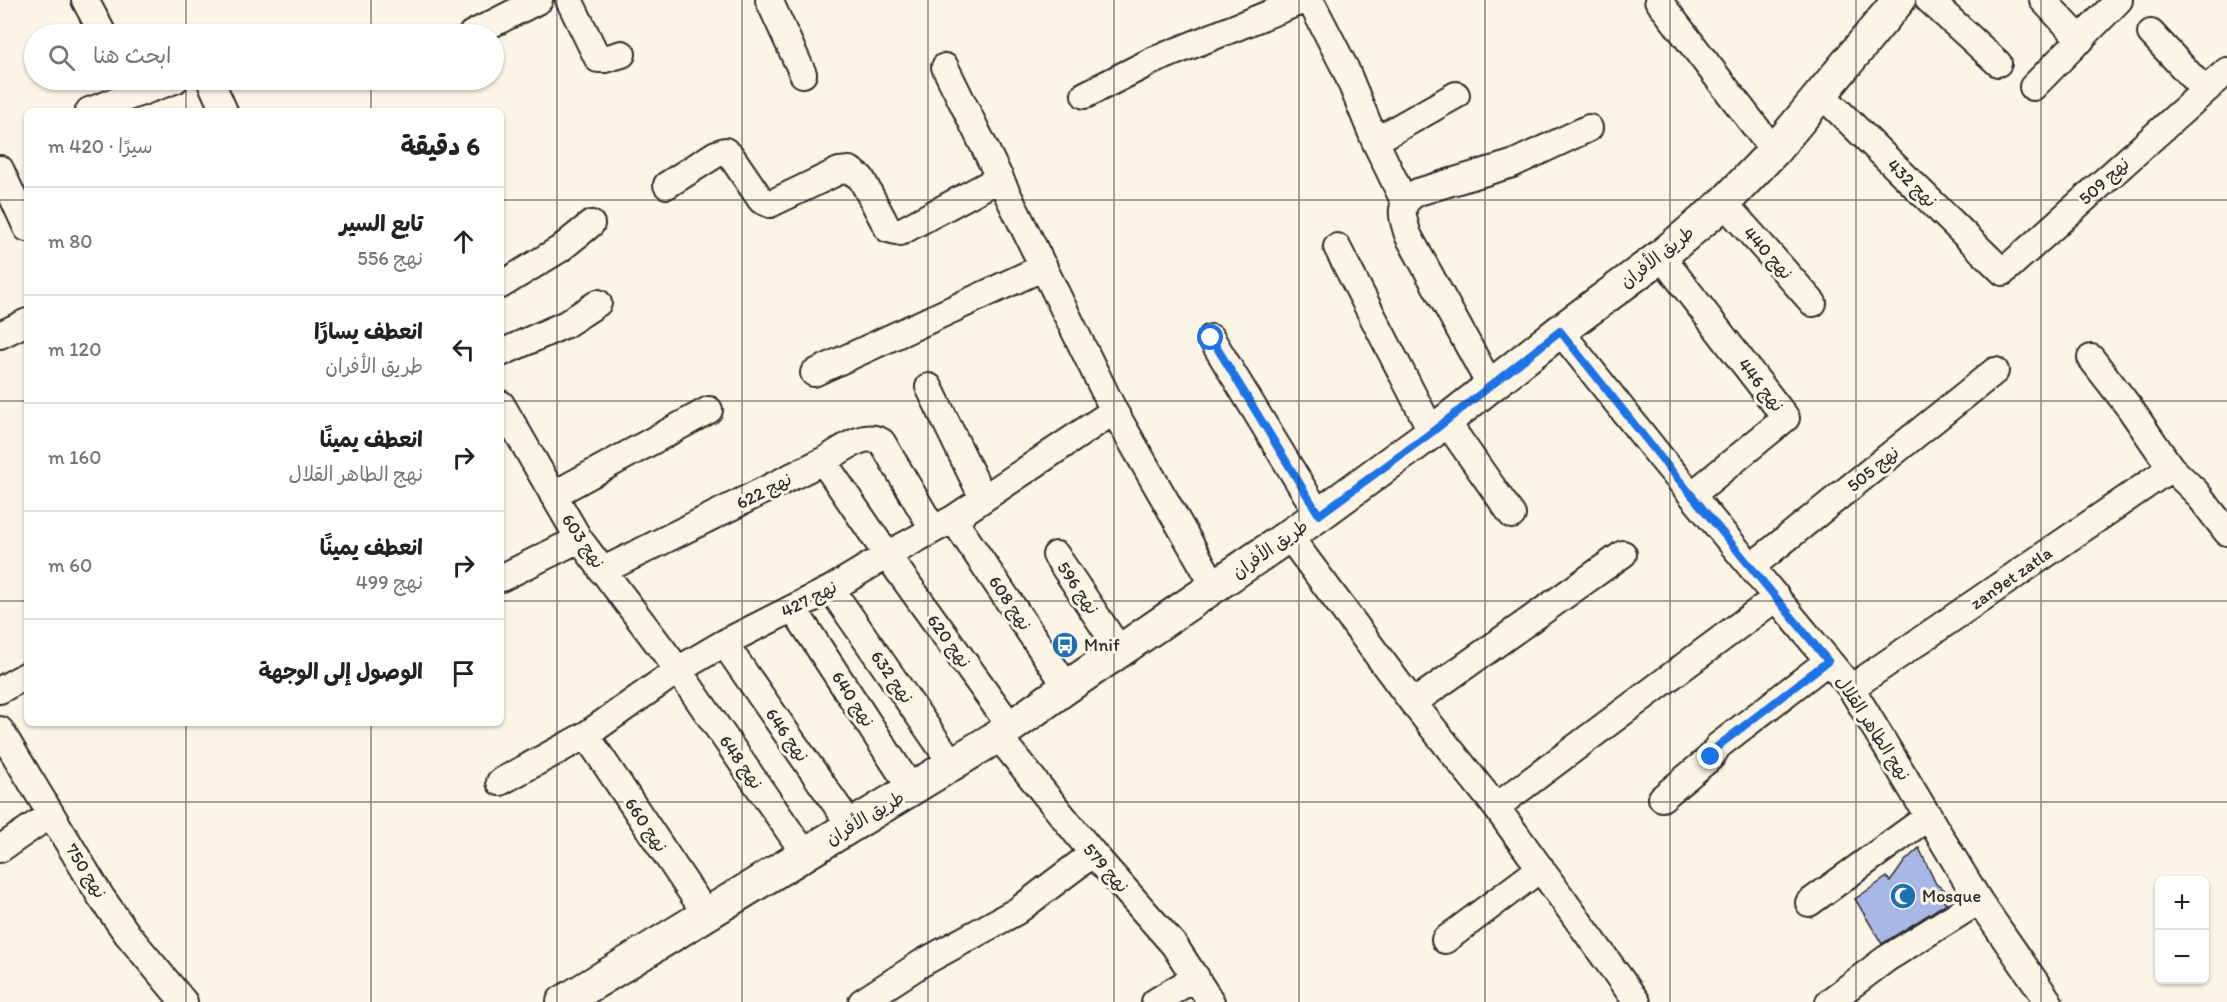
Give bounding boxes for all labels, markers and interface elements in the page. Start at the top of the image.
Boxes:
search box [24,24,504,90]
icon: search [45,41,78,74]
text: ابحث هنا [93,42,172,69]
text: 6 دقيقة [400,130,480,162]
text: سيرًا · 420 m [48,134,153,158]
street label: نهج 509 [2074,152,2135,210]
street label: نهج 432 [1882,154,1942,213]
text: تابع السير [340,210,423,237]
street label: طريق الأفران [1615,220,1698,293]
street label: نهج 440 [1738,222,1797,285]
icon: ahead [447,225,480,258]
text: 80 m [48,229,93,253]
text: نهج 556 [357,246,423,270]
text: انعطف يسارًا [314,318,423,345]
route start [1197,324,1223,350]
icon: left [447,333,480,366]
text: 120 m [48,337,101,361]
text: طريق الأفران [325,354,423,378]
street label: نهج 446 [1732,354,1789,417]
text: انعطف يمينًا [320,426,423,453]
icon: right [447,441,480,474]
street label: نهج 505 [1842,441,1904,497]
text: 160 m [48,445,102,469]
text: نهج الطاهر القلال [289,462,423,486]
street label: نهج 622 [733,468,796,515]
street label: نهج 603 [556,509,609,573]
street label: طريق الأفران [1227,514,1312,583]
text: انعطف يمينًا [320,534,423,561]
street label: zan9et zatla [1966,541,2057,614]
icon: right [447,549,480,582]
text: 60 m [48,553,92,577]
street label: نهج 596 [1051,557,1104,619]
text: نهج 499 [356,570,423,594]
street label: نهج 608 [983,571,1036,635]
street label: نهج 427 [777,576,841,623]
street label: نهج 620 [921,610,976,673]
bus stop icon: Mnif [1050,630,1080,660]
place label: Mnif [1084,634,1120,656]
street label: نهج 632 [865,646,918,708]
icon: arrive [447,657,480,690]
text: الوصول إلى الوجهة [258,658,423,685]
street label: نهج 640 [826,667,879,732]
street label: نهج الطاهر القلال [1830,671,1915,785]
street label: نهج 646 [760,704,813,767]
street label: نهج 648 [714,731,768,794]
route end [1697,743,1723,769]
street label: طريق الأفران [821,785,908,850]
street label: نهج 660 [619,794,672,857]
street label: نهج 579 [1078,839,1134,898]
street label: نهج 750 [60,840,111,903]
map controls [2155,876,2209,984]
button: + [2155,876,2209,930]
mosque icon: Mosque [1888,881,1918,911]
place label: Mosque [1922,885,1981,907]
button: − [2155,930,2209,984]

